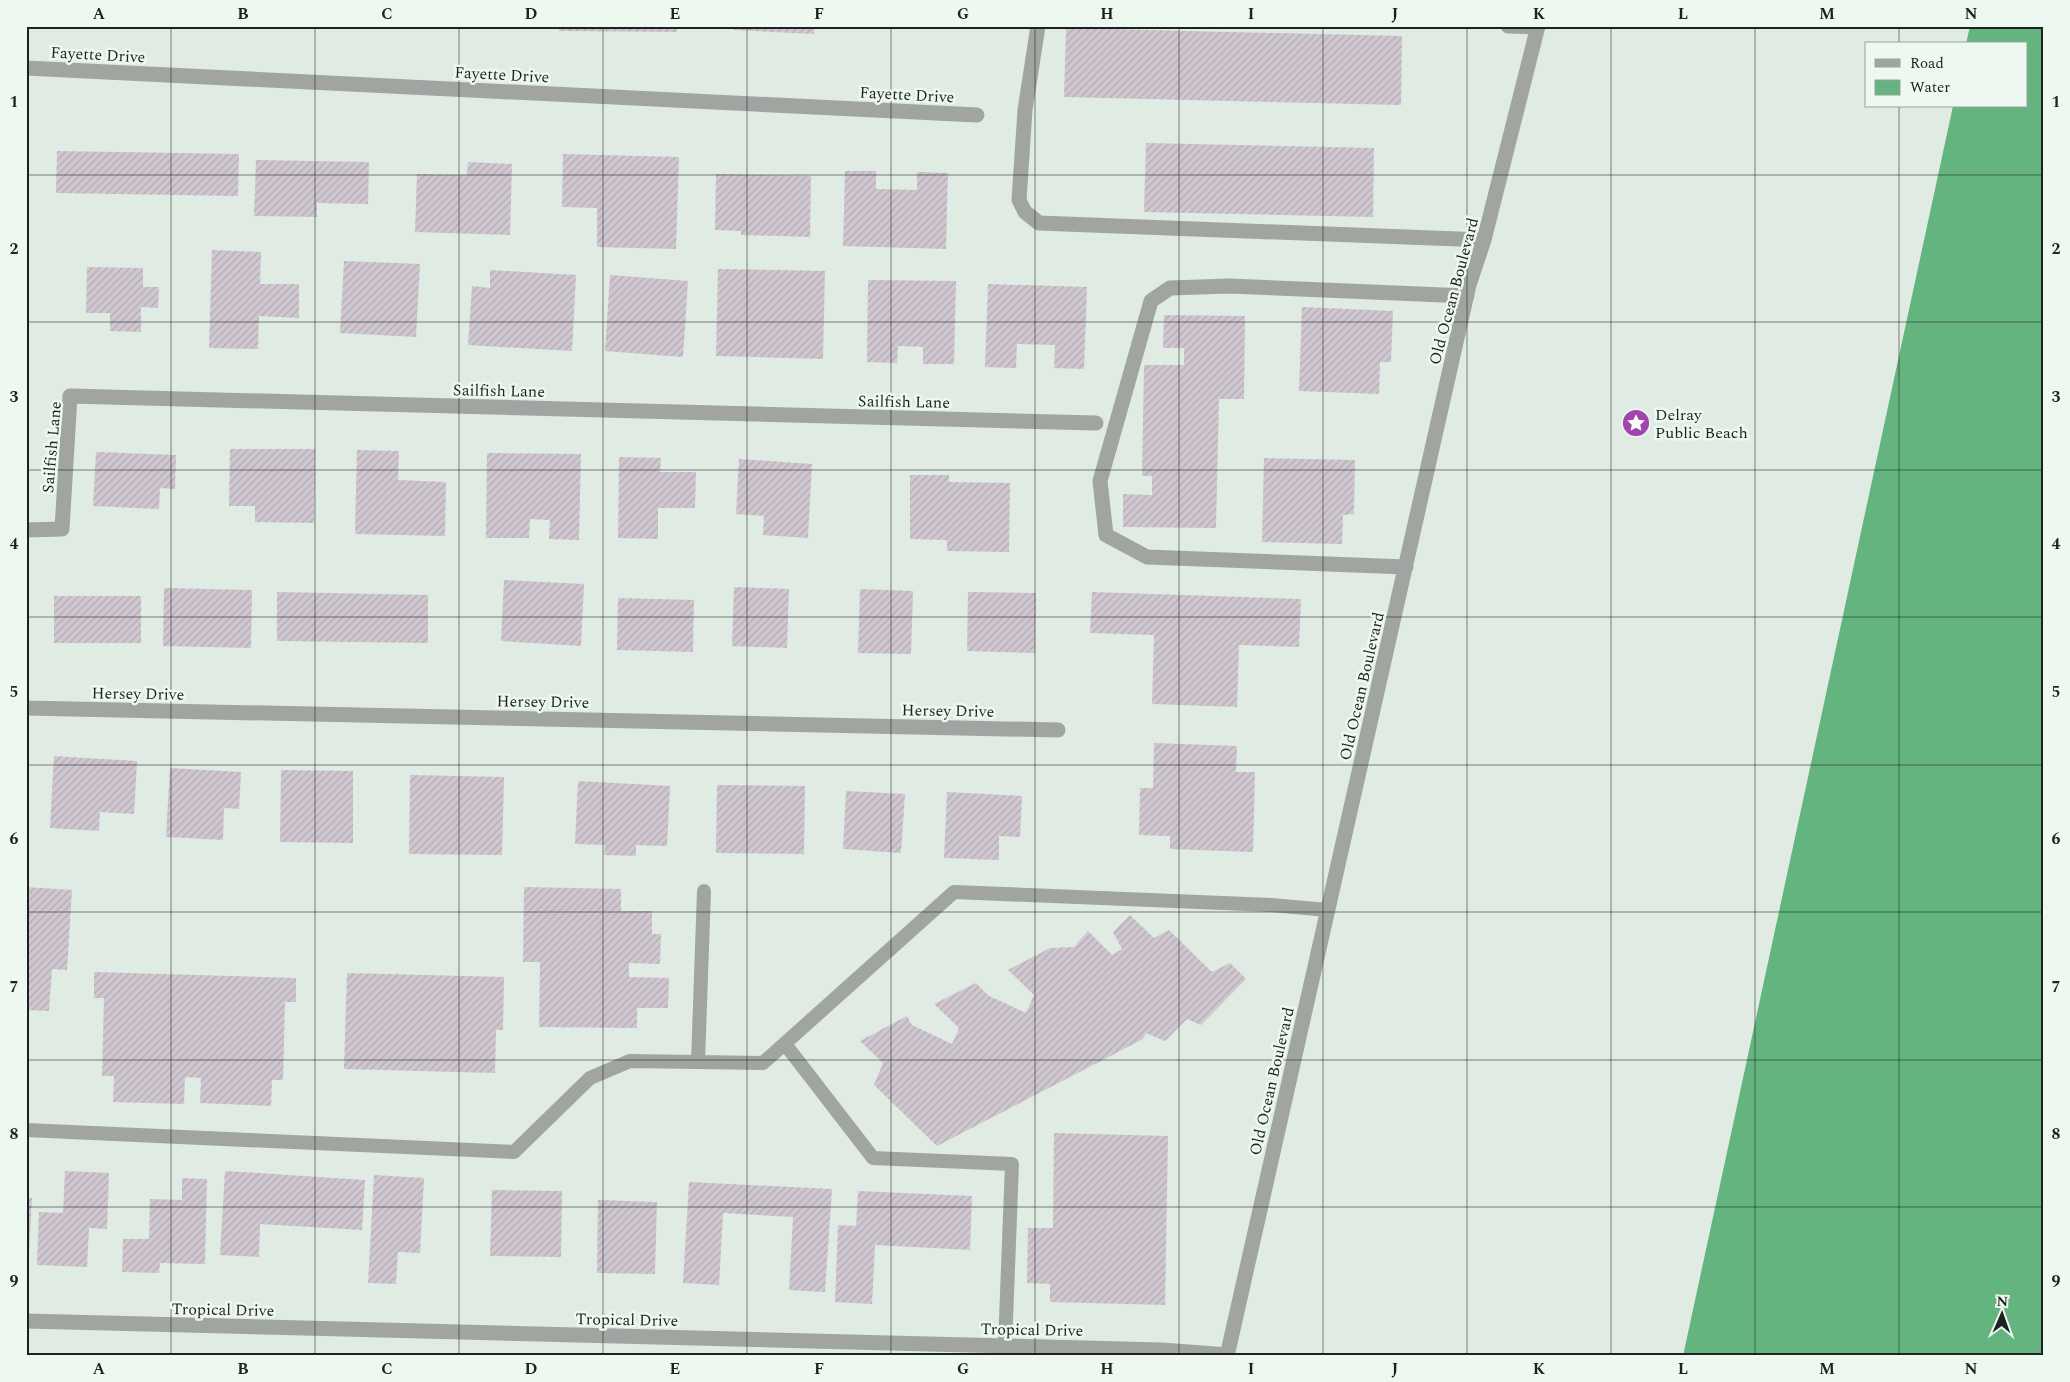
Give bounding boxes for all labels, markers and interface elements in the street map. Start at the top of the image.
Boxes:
text: A [93,2,106,26]
text: B [237,2,249,26]
text: C [381,2,393,26]
text: D [525,2,538,26]
text: E [670,2,680,26]
text: F [814,2,824,26]
text: G [957,2,969,26]
text: H [1100,2,1114,26]
text: I [1248,2,1254,26]
text: J [1392,2,1399,26]
text: K [1533,2,1546,26]
text: L [1678,2,1688,26]
text: M [1819,2,1835,26]
text: N [1964,2,1978,26]
street label: Fayette Drive [50,41,146,69]
legend [1865,42,2028,108]
text: Road [1910,52,1944,75]
street label: Fayette Drive [454,61,550,89]
text: Water [1910,76,1950,99]
street label: Fayette Drive [859,81,955,109]
text: 1 [10,90,18,114]
text: 1 [2052,90,2060,114]
street label: Old Ocean Boulevard [1423,215,1485,368]
text: 2 [10,237,19,261]
text: 2 [2052,237,2061,261]
street label: Sailfish Lane [453,378,545,404]
text: 3 [10,385,19,409]
text: 3 [2052,385,2061,409]
street label: Sailfish Lane [858,389,950,415]
street label: Sailfish Lane [36,400,68,494]
place label: Delray Public Beach [1655,403,1748,445]
place icon: Delray Public Beach [1621,408,1651,438]
text: 4 [10,532,19,556]
text: 4 [2052,532,2061,556]
street label: Old Ocean Boulevard [1333,610,1391,763]
text: 5 [10,680,18,704]
text: 5 [2052,680,2060,704]
street label: Hersey Drive [91,681,184,707]
street label: Hersey Drive [496,689,589,715]
street label: Hersey Drive [901,698,994,724]
text: 6 [10,827,19,851]
text: 6 [2052,827,2061,851]
text: 7 [10,975,19,999]
text: 7 [2052,975,2061,999]
street label: Old Ocean Boulevard [1243,1005,1301,1158]
text: 8 [10,1122,19,1146]
text: 8 [2052,1122,2061,1146]
text: 9 [10,1269,19,1293]
text: 9 [2052,1269,2061,1293]
north arrow [1978,1290,2028,1340]
text: N [1996,1291,2009,1312]
street label: Tropical Drive [171,1297,275,1323]
street label: Tropical Drive [575,1307,679,1333]
street label: Tropical Drive [980,1317,1084,1343]
text: A [93,1357,106,1381]
text: B [237,1357,249,1381]
text: C [381,1357,393,1381]
text: D [525,1357,538,1381]
text: E [670,1357,680,1381]
text: F [814,1357,824,1381]
text: G [957,1357,969,1381]
text: H [1100,1357,1114,1381]
text: I [1248,1357,1254,1381]
text: J [1392,1357,1399,1381]
text: K [1533,1357,1546,1381]
text: L [1678,1357,1688,1381]
text: M [1819,1357,1835,1381]
text: N [1964,1357,1978,1381]

